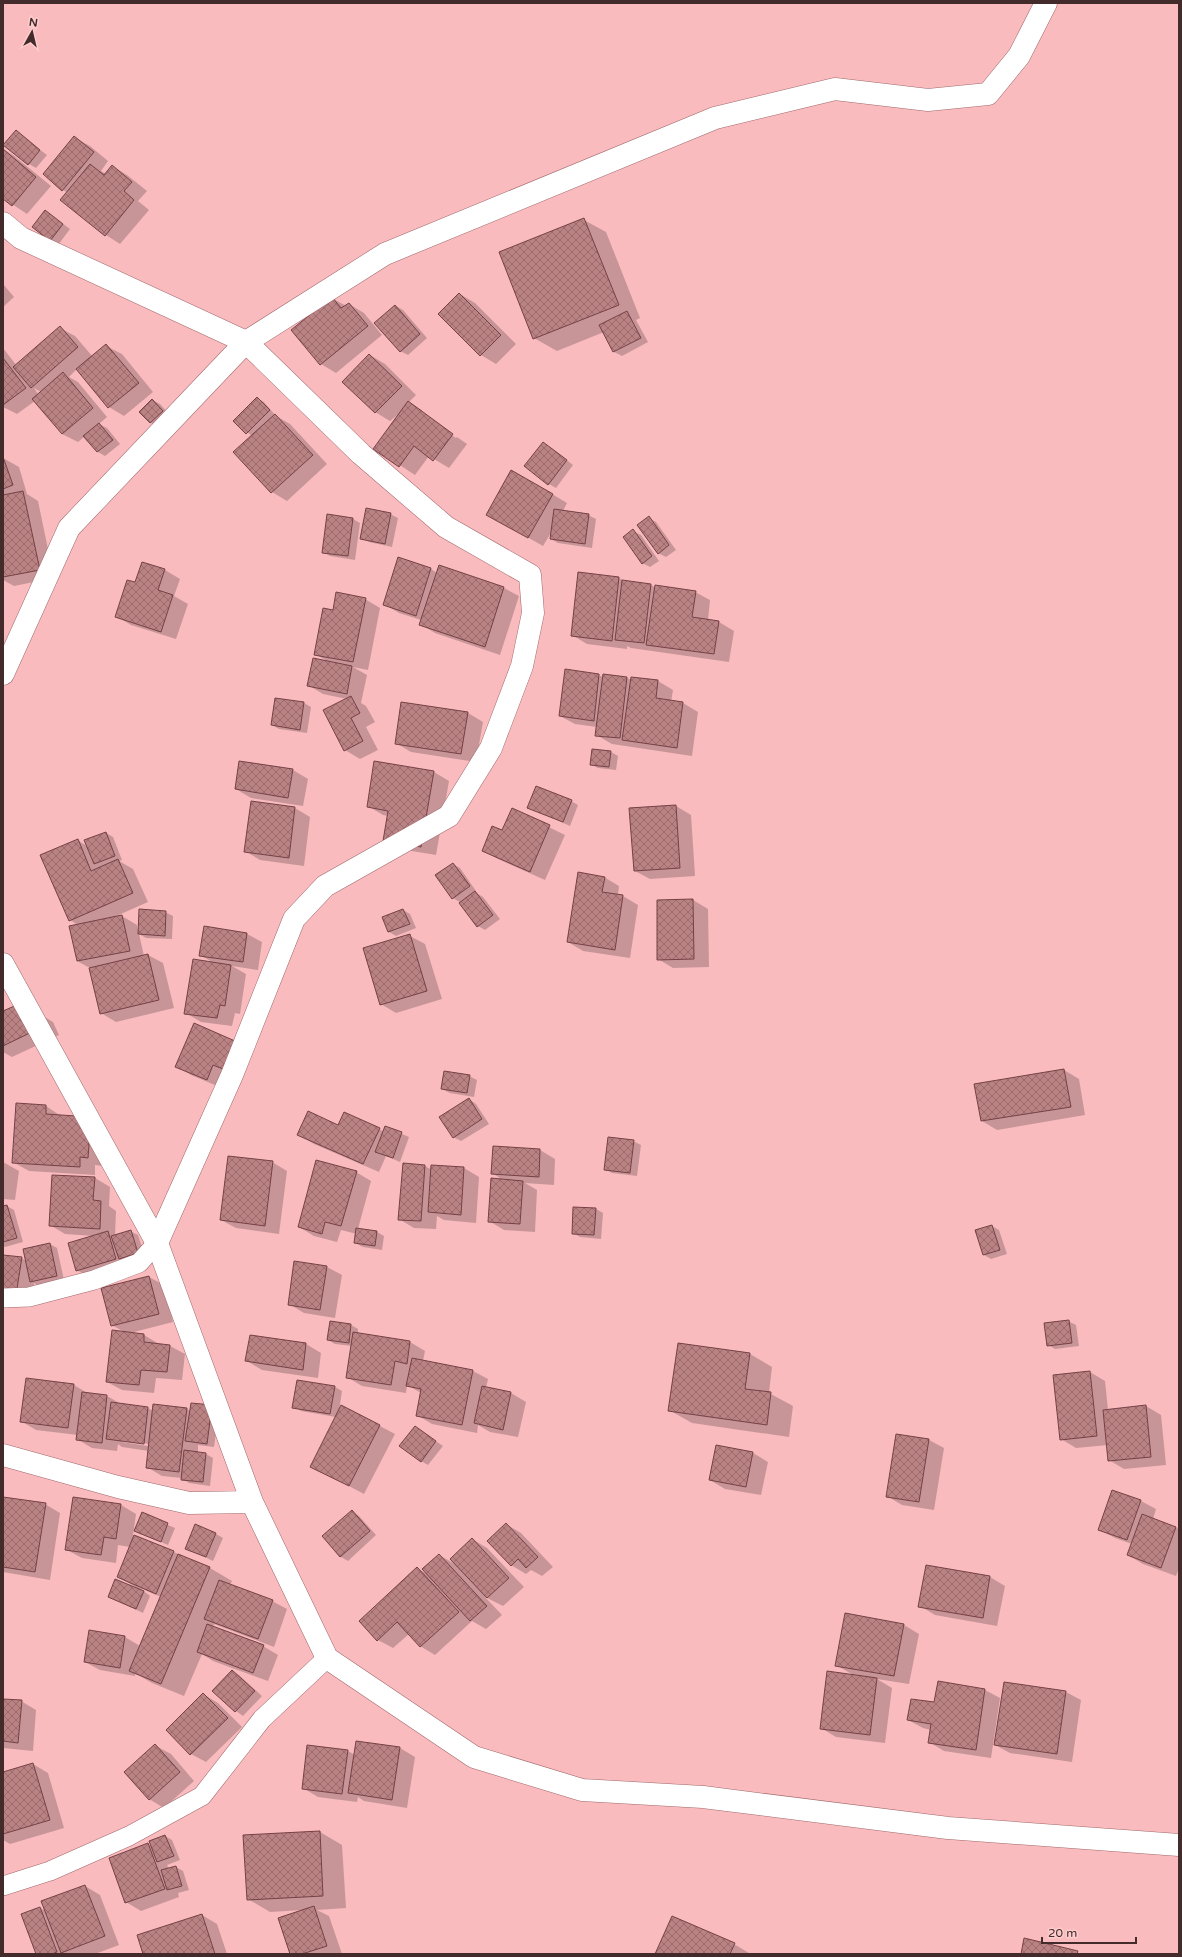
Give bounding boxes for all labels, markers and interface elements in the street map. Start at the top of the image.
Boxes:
north arrow [12,12,52,52]
text: N [28,16,39,30]
scale bar [1042,1919,1136,1945]
text: 20 m [1048,1926,1077,1940]

